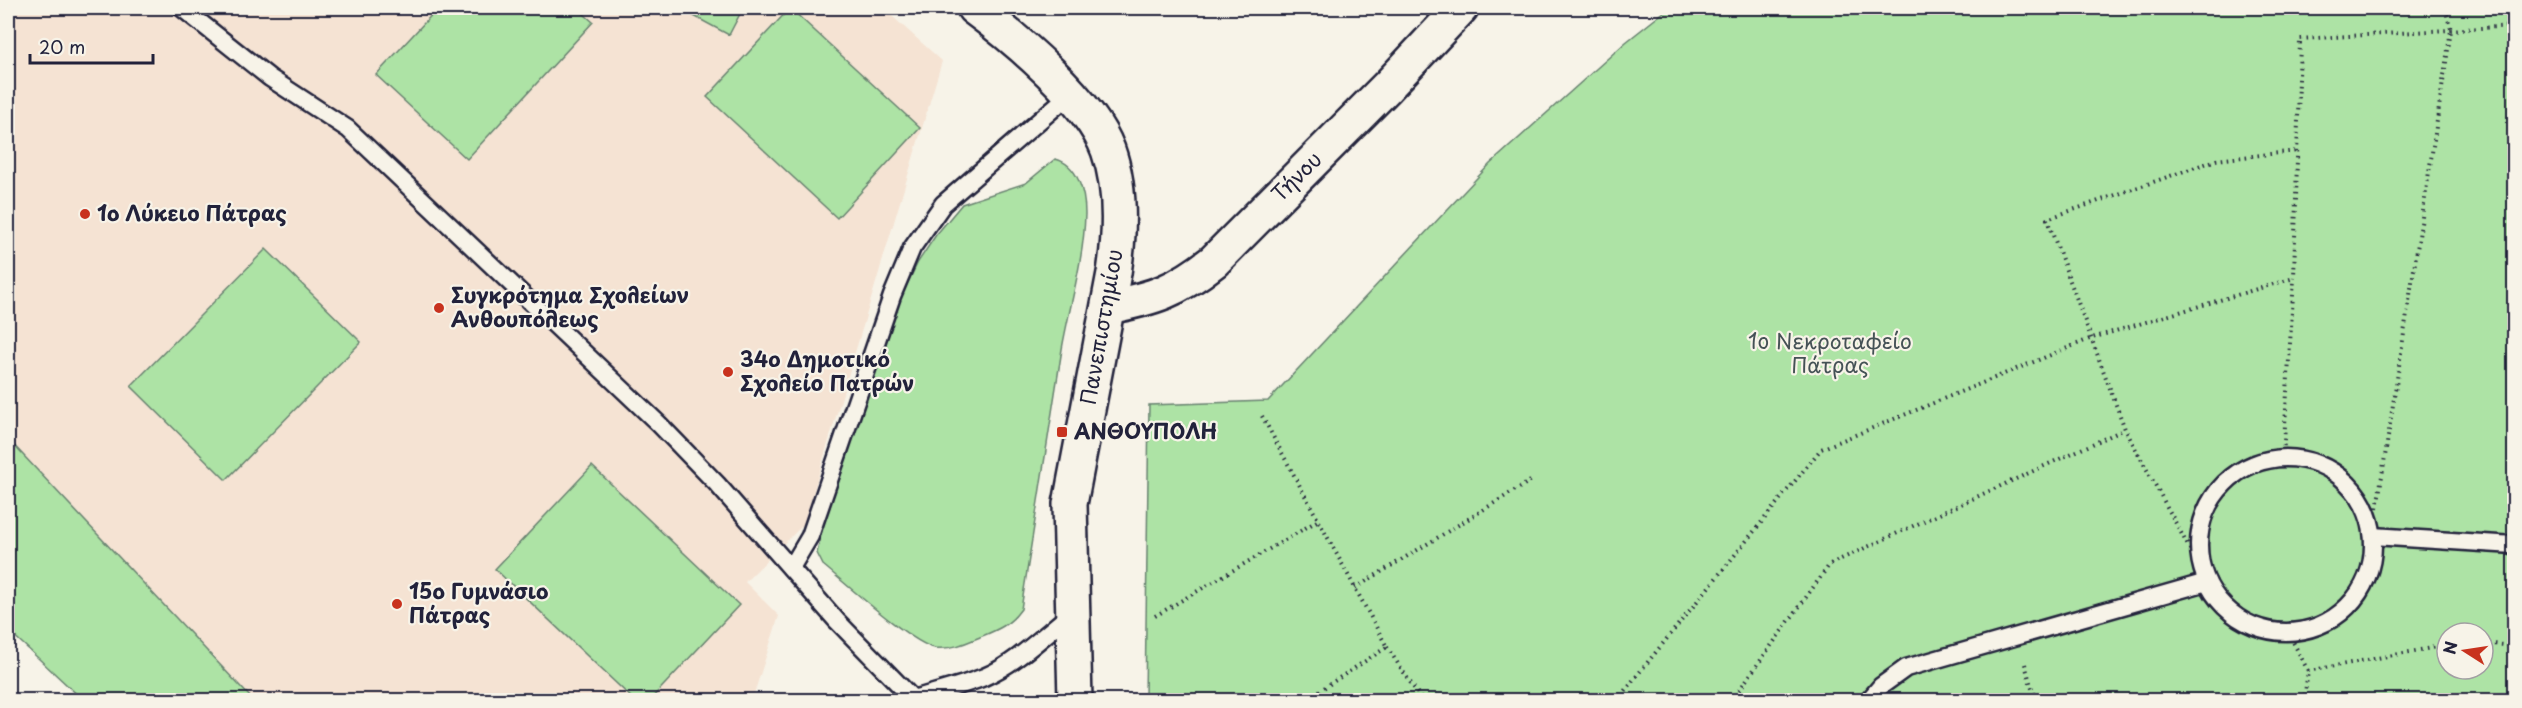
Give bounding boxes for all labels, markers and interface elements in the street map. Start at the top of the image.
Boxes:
scale bar [30,27,153,65]
text: 20 m [39,33,85,60]
street label: Τήνου [1263,143,1328,208]
place label: 1ο Λύκειο Πάτρας [97,196,287,228]
marker: 1ο Λύκειο Πάτρας [78,207,92,221]
street label: Πανεπιστημίου [1071,246,1129,407]
place label: Συγκρότημα Σχολείων Ανθουπόλεως [451,278,689,334]
marker: Συγκρότημα Σχολείων Ανθουπόλεως [432,301,446,315]
park label: 1o Νεκροταφείο Πάτρας [1748,324,1912,380]
place label: 34ο Δημοτικό Σχολείο Πατρών [740,342,914,398]
marker: 34ο Δημοτικό Σχολείο Πατρών [721,365,735,379]
place label: ΑΝΘΟΥΠΟΛΗ [1073,414,1217,446]
marker: ΑΝΘΟΥΠΟΛΗ [1055,425,1069,439]
place label: 15ο Γυμνάσιο Πάτρας [409,574,549,630]
marker: 15ο Γυμνάσιο Πάτρας [390,597,404,611]
north arrow [2435,621,2495,681]
text: N [2436,639,2462,656]

